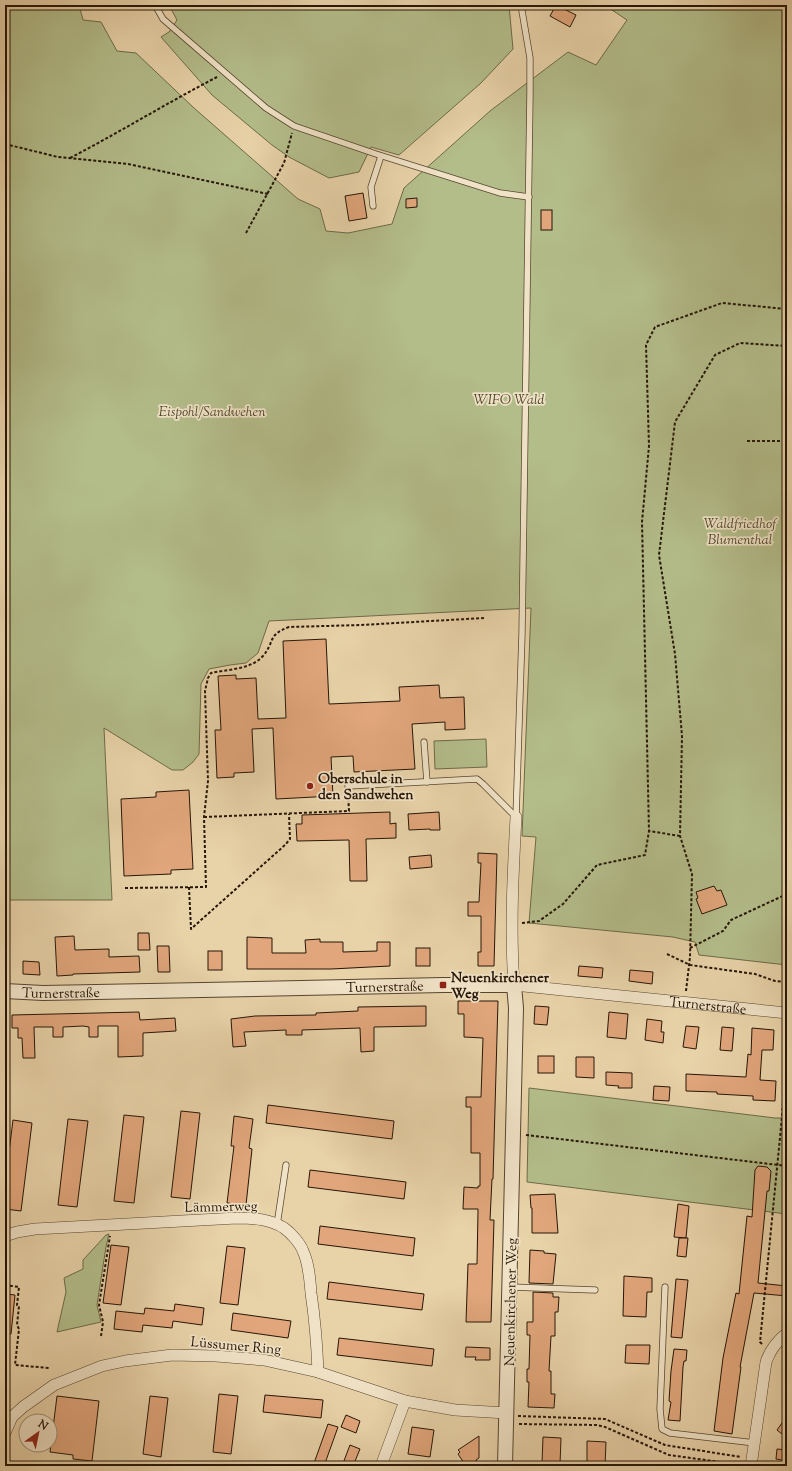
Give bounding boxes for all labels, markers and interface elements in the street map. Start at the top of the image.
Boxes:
park label: WIFO Wald [474,391,544,411]
park label: Eispohl/Sandwehen [158,403,266,423]
park label: Waldfriedhof Blumenthal [704,515,778,551]
place label: Oberschule in den Sandwehen [318,770,414,806]
marker: Oberschule in den Sandwehen [305,781,315,791]
place label: Neuenkirchener Weg [451,969,550,1005]
street label: Turnerstraße [346,977,424,999]
marker: Neuenkirchener Weg [438,980,448,990]
street label: Turnerstraße [21,984,100,1005]
street label: Turnerstraße [668,993,747,1021]
street label: Lämmerweg [184,1197,258,1219]
street label: Neuenkirchener Weg [501,1237,523,1366]
street label: Lüssumer Ring [190,1333,282,1361]
north arrow [18,1413,58,1453]
text: N [34,1416,51,1435]

